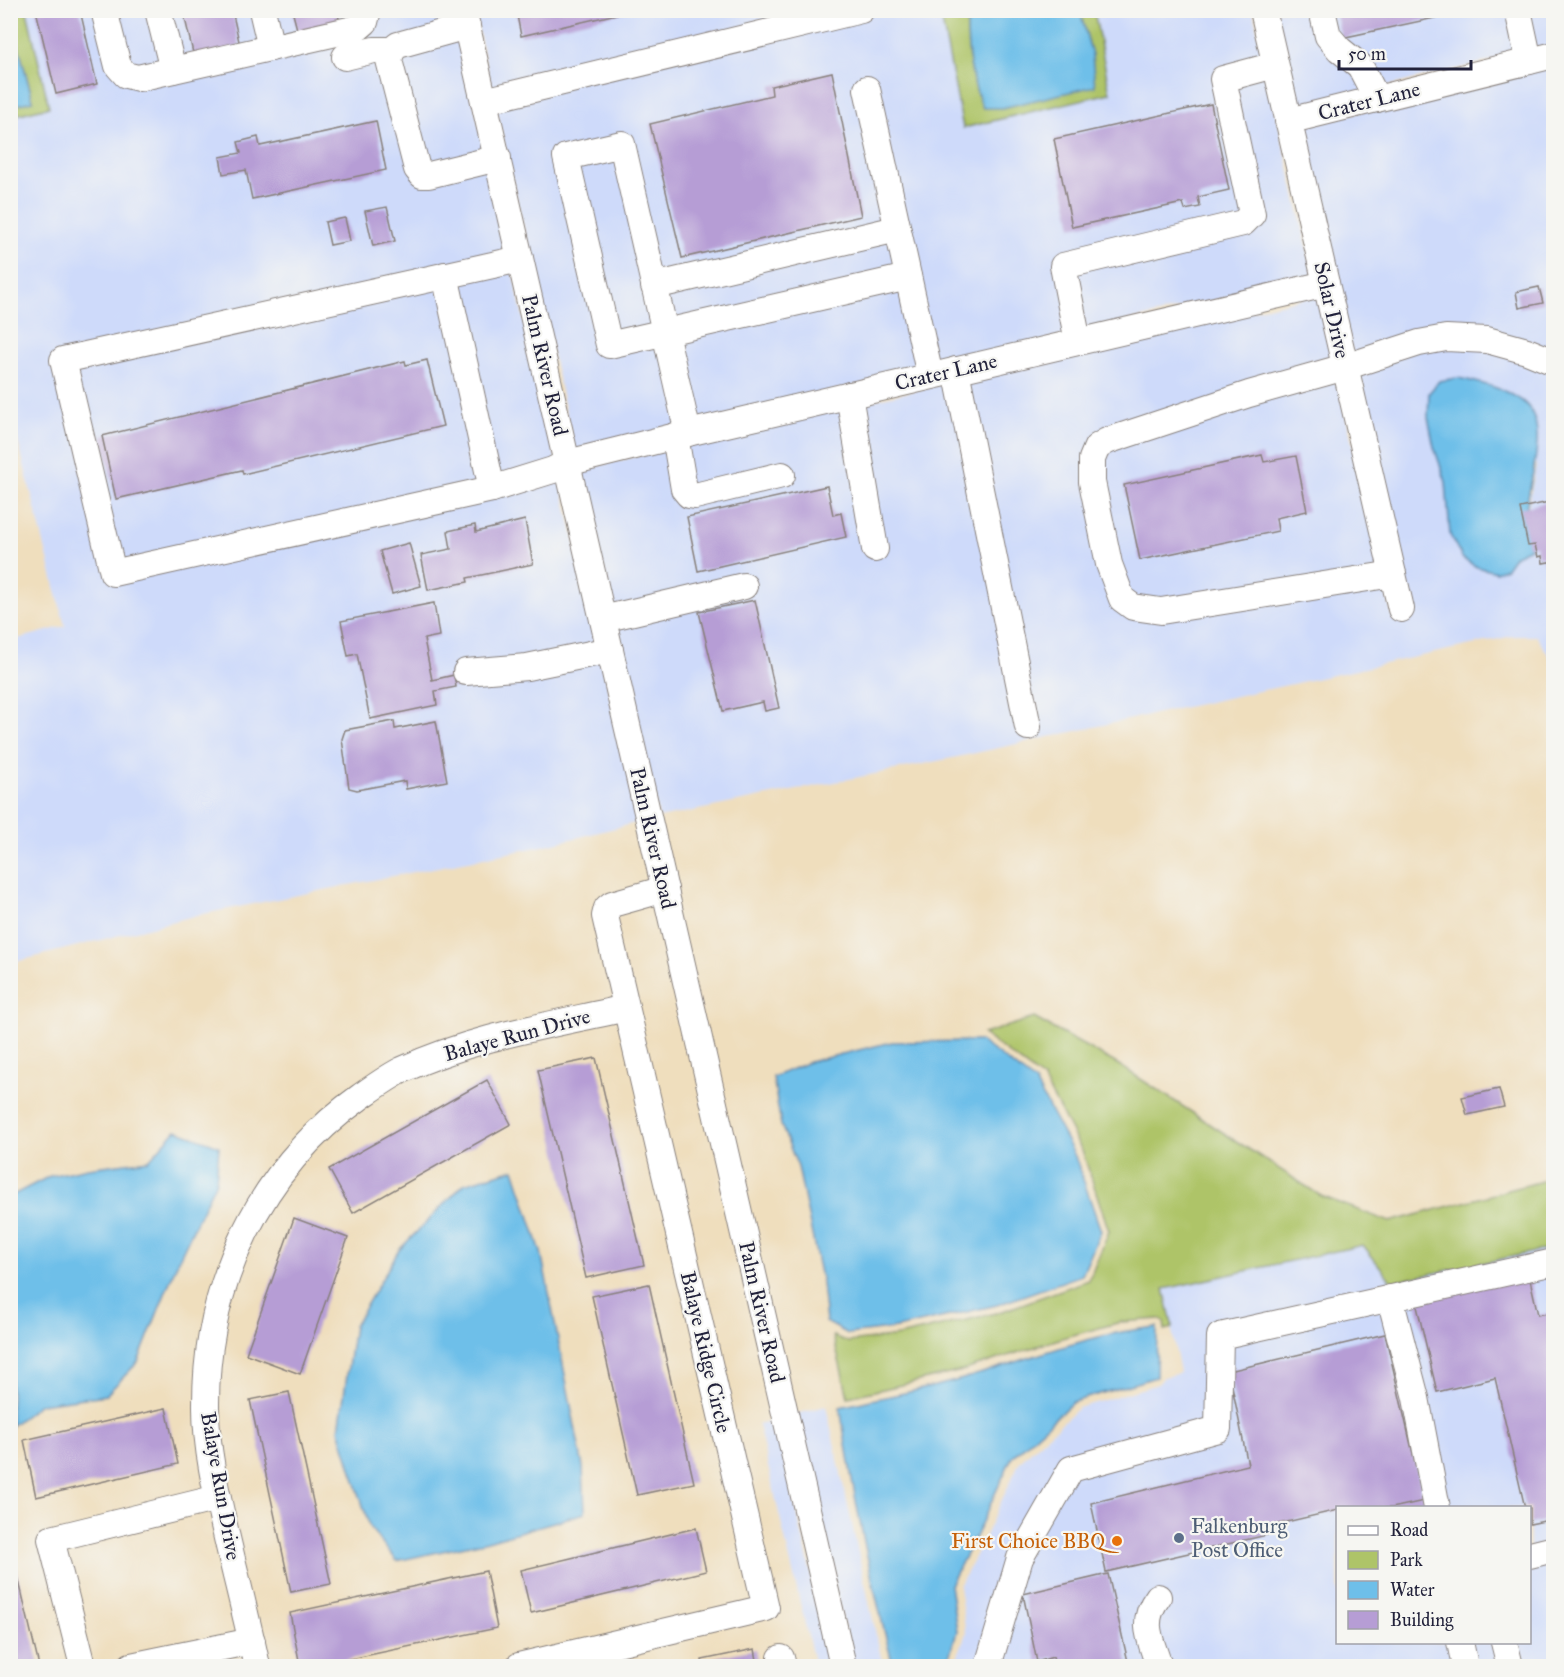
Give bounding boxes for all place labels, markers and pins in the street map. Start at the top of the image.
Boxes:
place label: Falkenburg Post Office [1191,1513,1288,1563]
place label: First Choice BBQ [951,1528,1120,1554]
marker: Falkenburg Post Office [1172,1531,1186,1545]
marker: First Choice BBQ [1110,1534,1124,1548]

